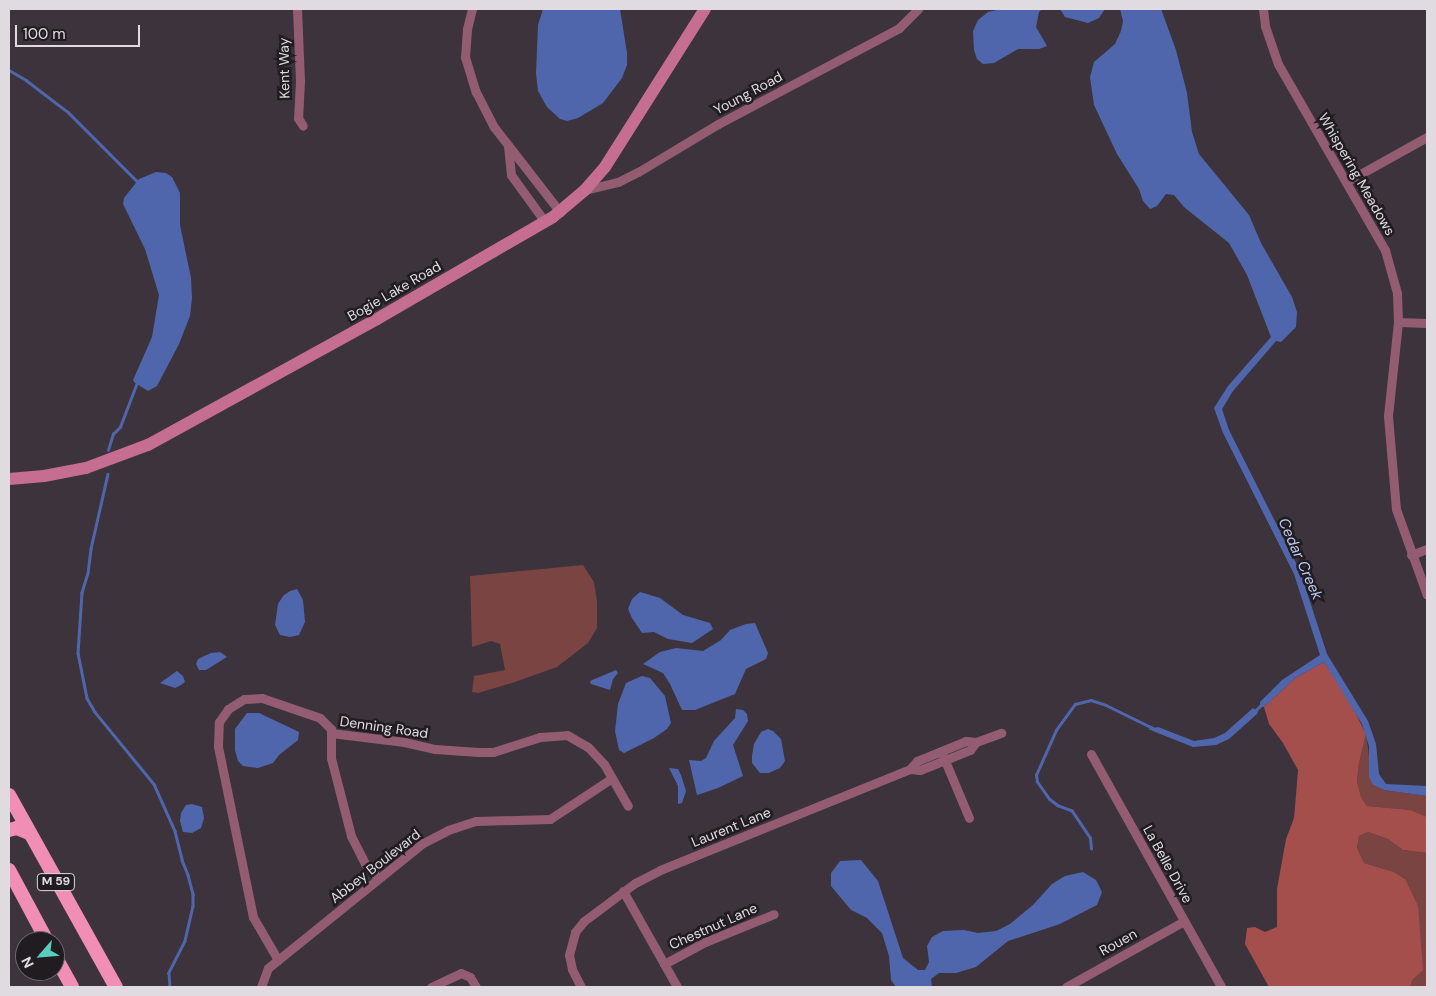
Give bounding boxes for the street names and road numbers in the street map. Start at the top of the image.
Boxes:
street label: Kent Way [275,37,293,99]
street label: Young Road [711,68,785,118]
street label: Whispering Meadows [1315,110,1399,238]
street label: Bogie Lake Road [344,257,444,325]
street label: Denning Road [339,712,429,742]
street label: Laurent Lane [689,803,773,851]
street label: La Belle Drive [1140,822,1196,906]
street label: Abbey Boulevard [327,826,423,906]
road number: M 59 [36,872,76,892]
street label: Chestnut Lane [666,899,760,953]
street label: Rouen [1096,925,1140,959]

